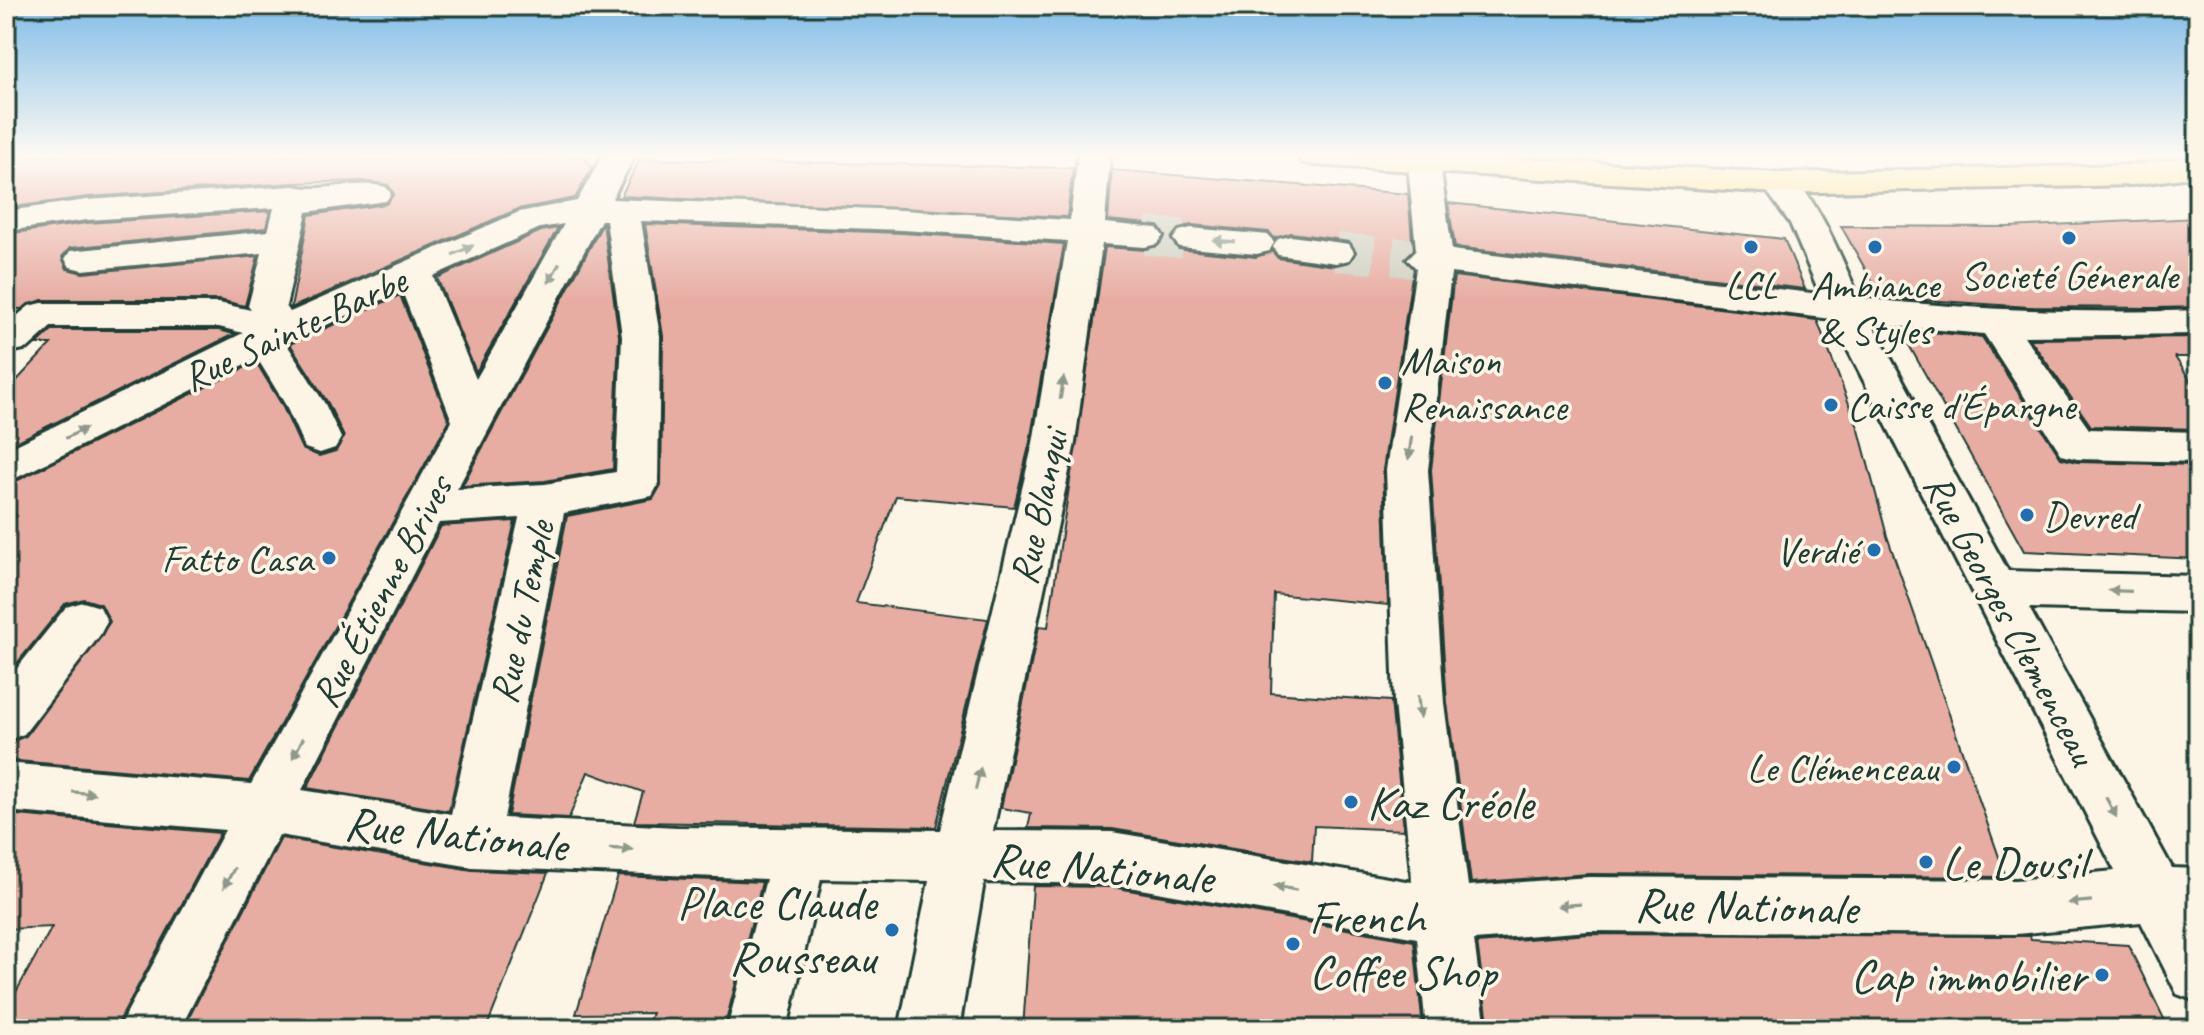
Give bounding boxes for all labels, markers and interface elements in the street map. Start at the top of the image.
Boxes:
marker: Societé Génerale [2060,229,2078,247]
one-way arrow [1211,234,1236,247]
marker: LCL [1742,238,1760,256]
marker: Ambiance & Styles [1866,238,1884,256]
one-way arrow [451,243,474,256]
place label: Societé Génerale [1960,251,2181,301]
street label: Rue Sainte-Barbe [174,254,417,403]
place label: LCL [1725,260,1778,310]
place label: Ambiance & Styles [1811,260,1942,356]
one-way arrow [547,261,561,284]
place label: Maison Renaissance [1401,336,1569,432]
marker: Maison Renaissance [1376,374,1394,392]
one-way arrow [1057,375,1069,400]
place label: Caisse d'Épargne [1847,381,2078,431]
marker: Caisse d'Épargne [1822,396,1840,414]
street label: Rue Blanqui [998,421,1081,589]
one-way arrow [64,426,87,440]
one-way arrow [1403,436,1416,461]
street label: Rue Étienne Brives [300,464,465,716]
street label: Rue Georges Clemenceau [1912,465,2109,775]
place label: Devred [2043,491,2141,541]
marker: Devred [2018,506,2036,524]
street label: Rue du Temple [478,514,566,708]
place label: Verdié [1776,526,1864,576]
place label: Fatto Casa [161,534,316,584]
marker: Verdié [1865,541,1883,559]
marker: Fatto Casa [320,549,338,567]
one-way arrow [2107,585,2132,597]
one-way arrow [1413,695,1426,720]
one-way arrow [291,736,304,759]
place label: Le Clémenceau [1747,743,1940,793]
marker: Le Clémenceau [1945,758,1963,776]
one-way arrow [972,766,985,791]
place label: Kaz Créole [1367,773,1537,833]
one-way arrow [72,787,97,800]
street label: Rue Nationale [342,792,573,876]
marker: Kaz Créole [1342,793,1360,811]
one-way arrow [2104,795,2117,818]
street label: Rue Nationale [988,828,1219,908]
place label: Le Dousil [1942,833,2093,893]
one-way arrow [609,843,634,856]
marker: Le Dousil [1917,853,1935,871]
one-way arrow [222,866,235,889]
place label: Place Claude Rousseau [677,873,879,988]
street label: Rue Nationale [1634,874,1861,938]
one-way arrow [1272,881,1297,893]
place label: French Coffee Shop [1309,887,1499,1002]
one-way arrow [2067,896,2092,909]
one-way arrow [1556,899,1581,912]
marker: Place Claude Rousseau [883,921,901,939]
marker: French Coffee Shop [1284,935,1302,953]
place label: Cap immobilier [1851,946,2090,1006]
marker: Cap immobilier [2093,966,2111,984]

